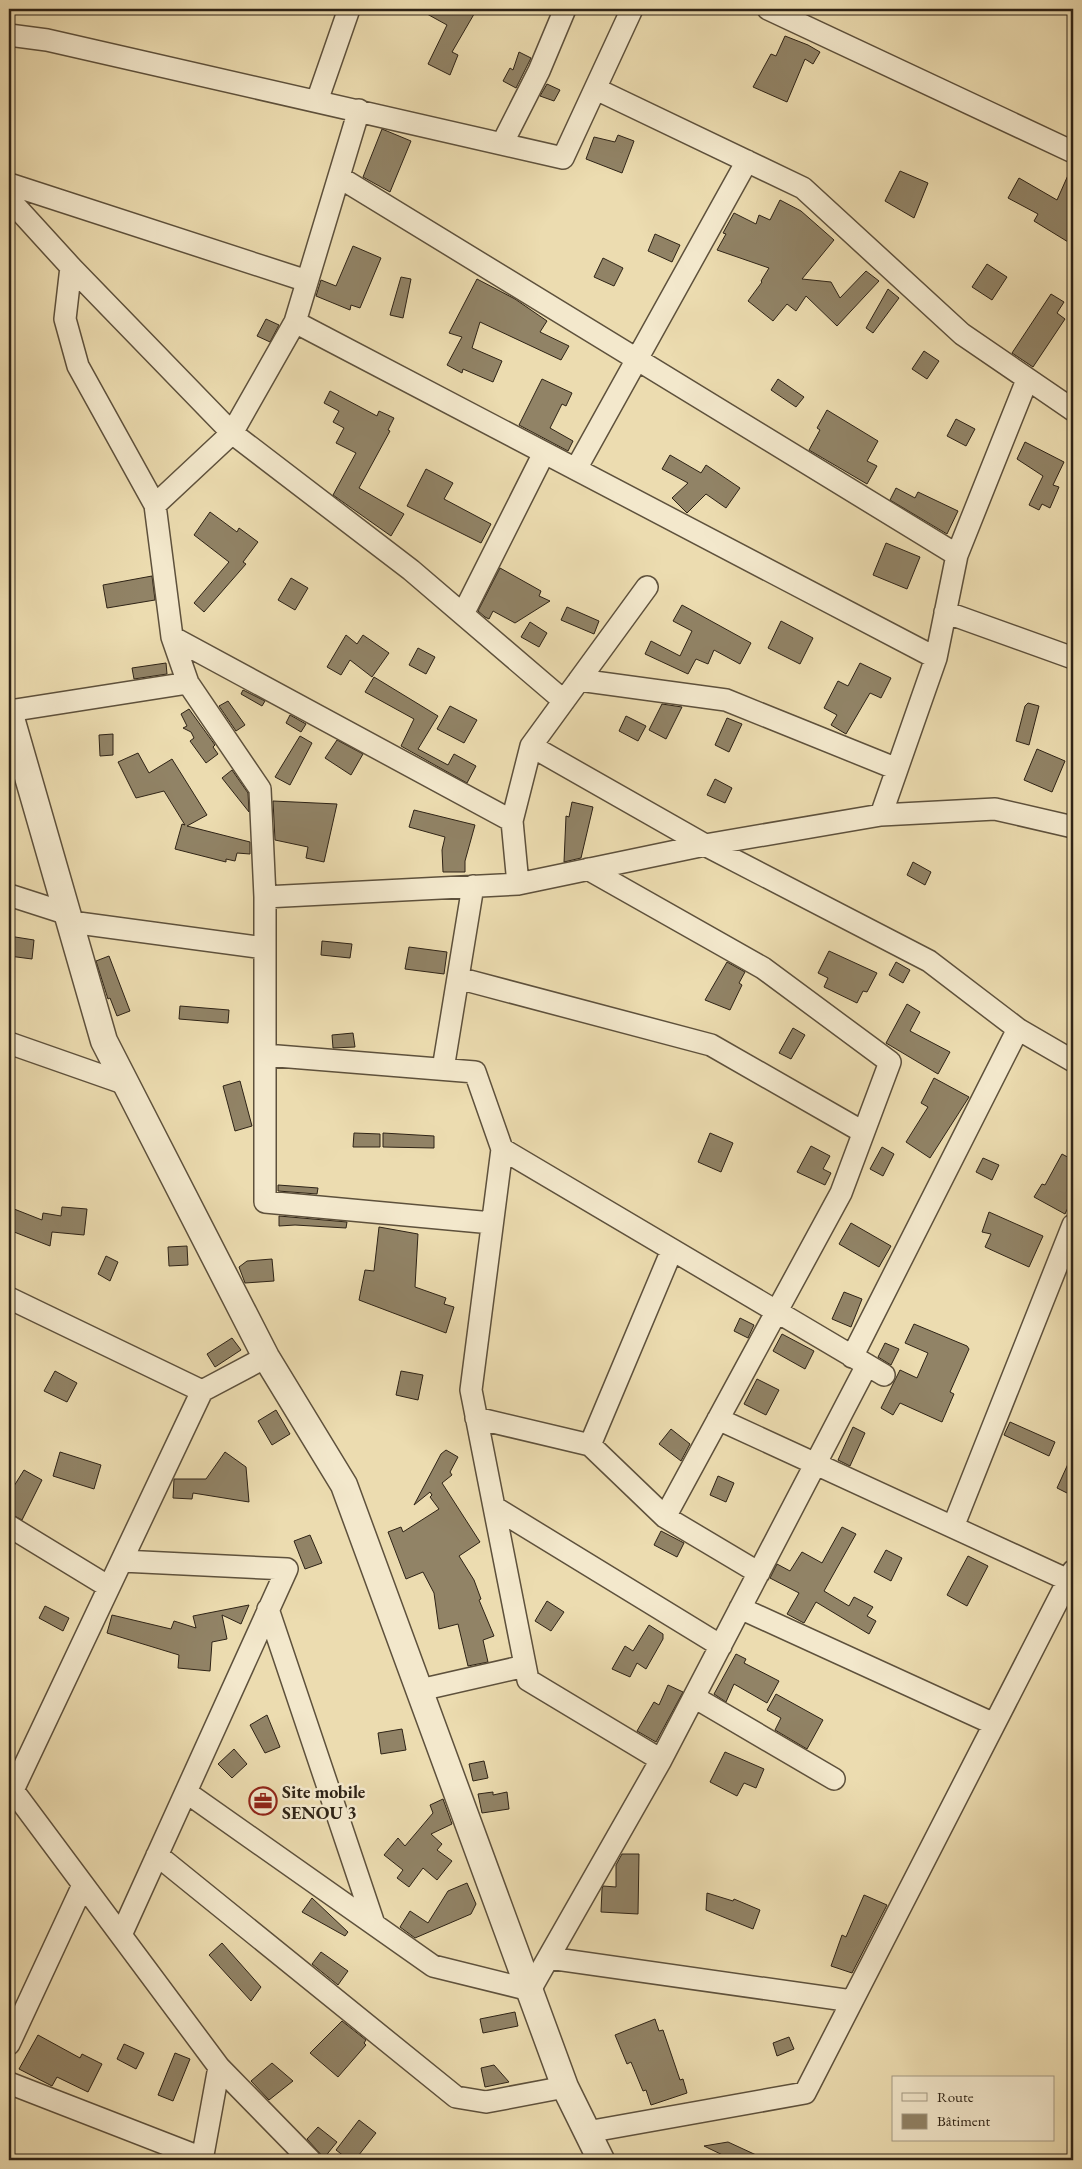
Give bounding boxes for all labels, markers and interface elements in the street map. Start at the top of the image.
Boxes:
place label: Site mobile SENOU 3 [282,1780,366,1824]
office icon: Site mobile SENOU 3 [248,1786,278,1816]
legend [892,2076,1054,2142]
text: Route [937,2087,974,2106]
text: Bâtiment [937,2111,991,2130]

